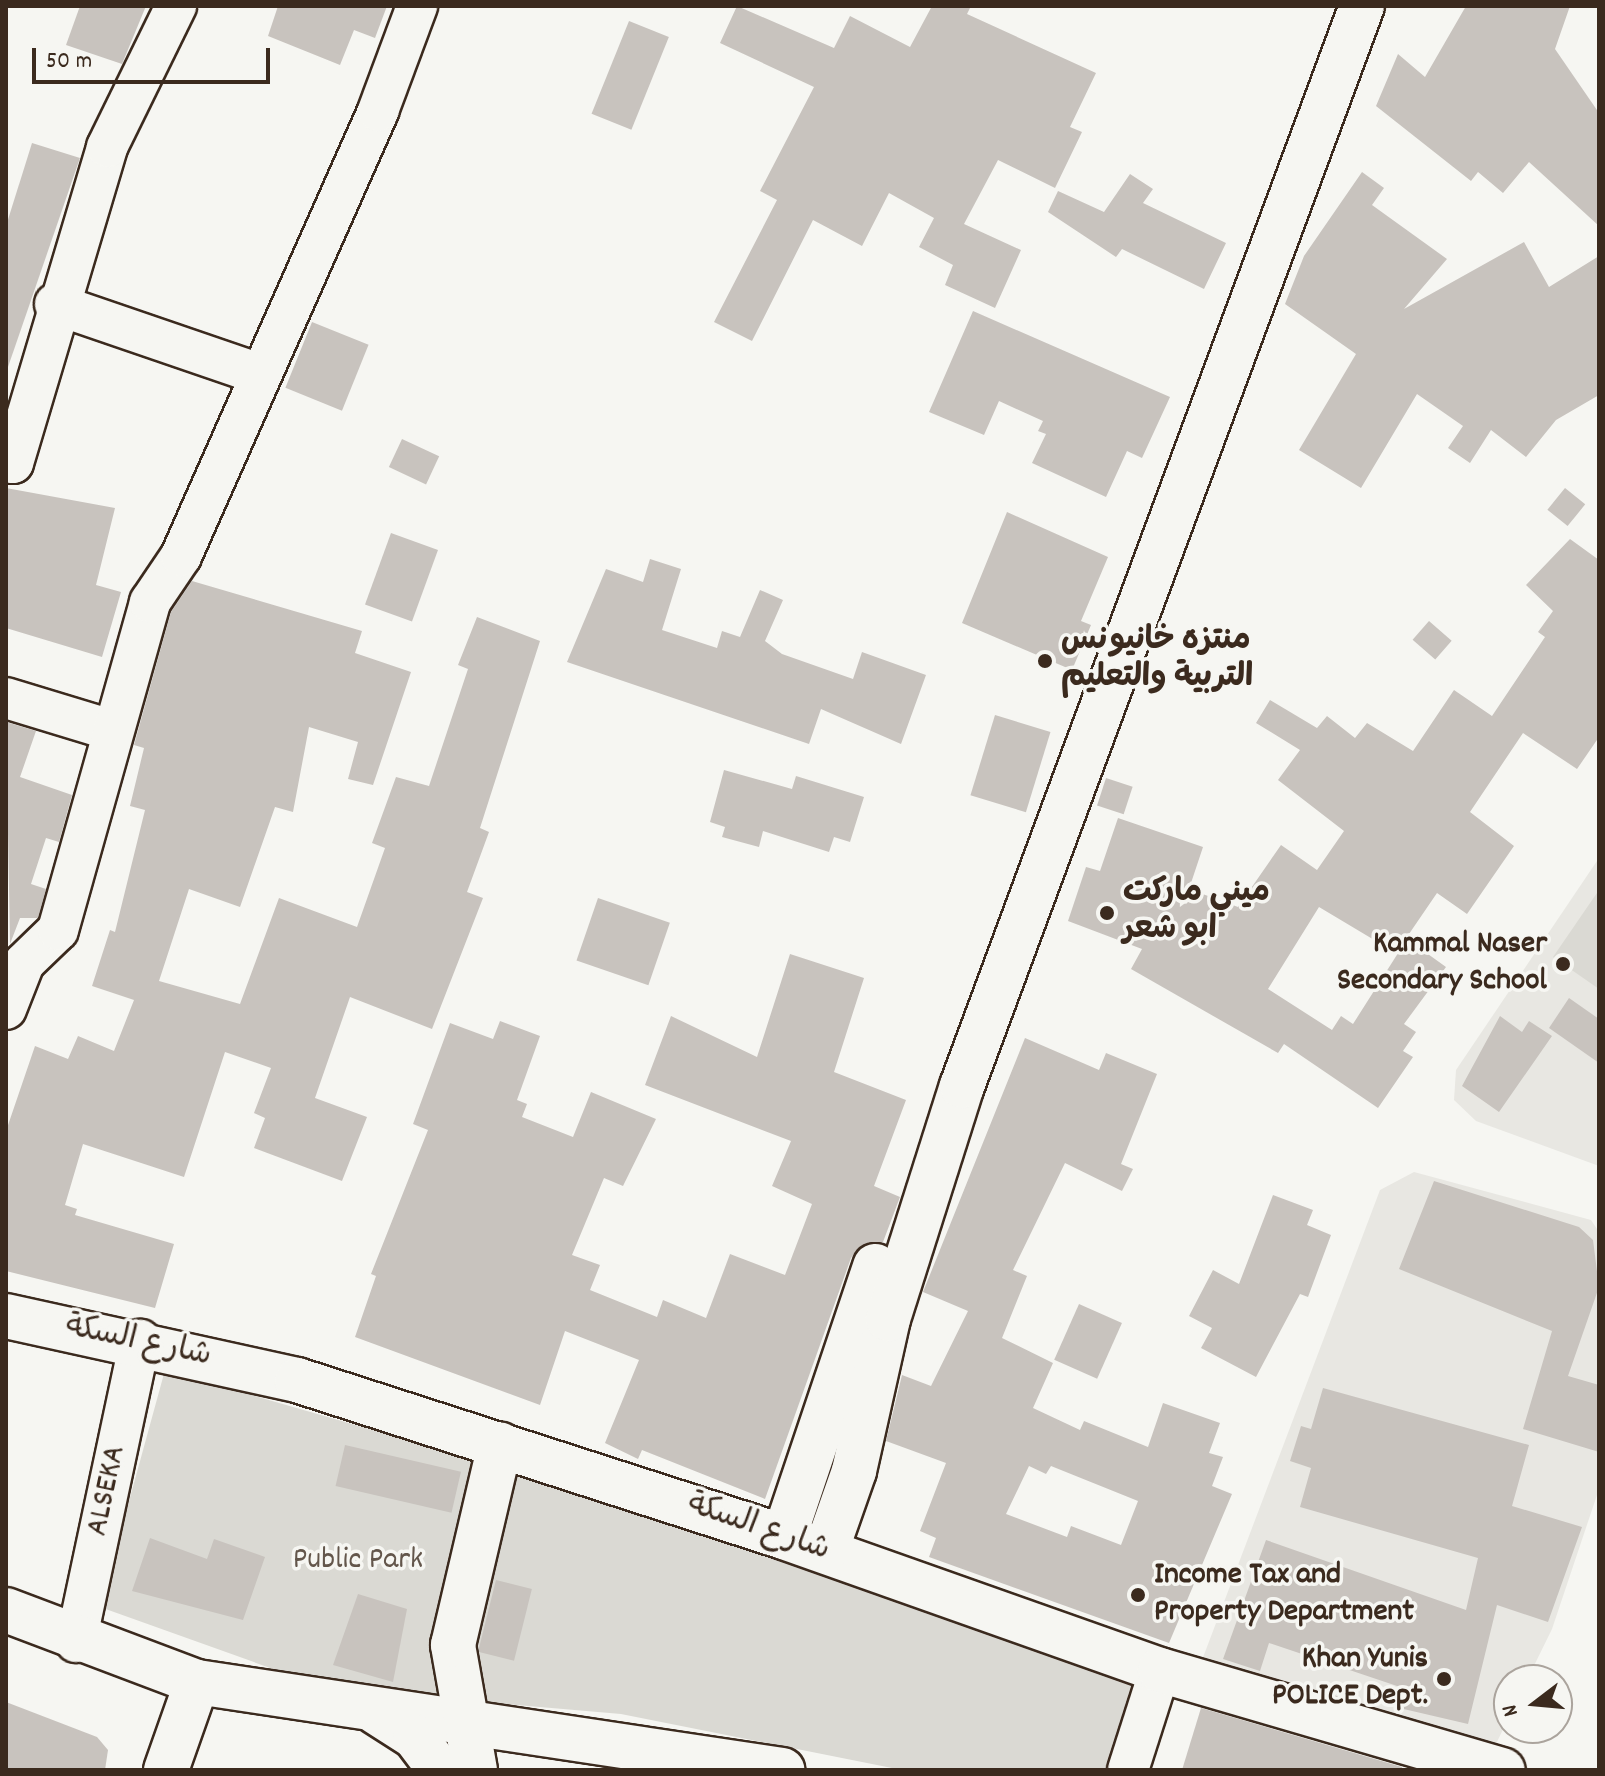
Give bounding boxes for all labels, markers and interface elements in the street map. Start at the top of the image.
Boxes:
scale bar [36,32,274,82]
text: 50 m [46,45,92,79]
place label: منتزه خانيونس التربية والتعليم [1061,624,1253,699]
marker: منتزه خانيونس التربية والتعليم [1036,652,1054,670]
place label: ميني ماركت ابو شعر [1123,876,1270,951]
marker: ميني ماركت ابو شعر [1098,904,1116,922]
place label: Kammal Naser Secondary School [1337,927,1547,1002]
marker: Kammal Naser Secondary School [1554,955,1572,973]
street label: شارع السكة [61,1309,215,1377]
street label: ALSEKA [80,1442,136,1540]
street label: شارع السكة [682,1487,834,1571]
park label: Public Park [293,1542,423,1580]
place label: Income Tax and Property Department [1154,1558,1414,1633]
marker: Income Tax and Property Department [1129,1586,1147,1604]
place label: Khan Yunis POLICE Dept. [1272,1642,1428,1717]
north arrow [1493,1664,1573,1744]
marker: Khan Yunis POLICE Dept. [1435,1670,1453,1688]
text: N [1495,1701,1528,1720]

